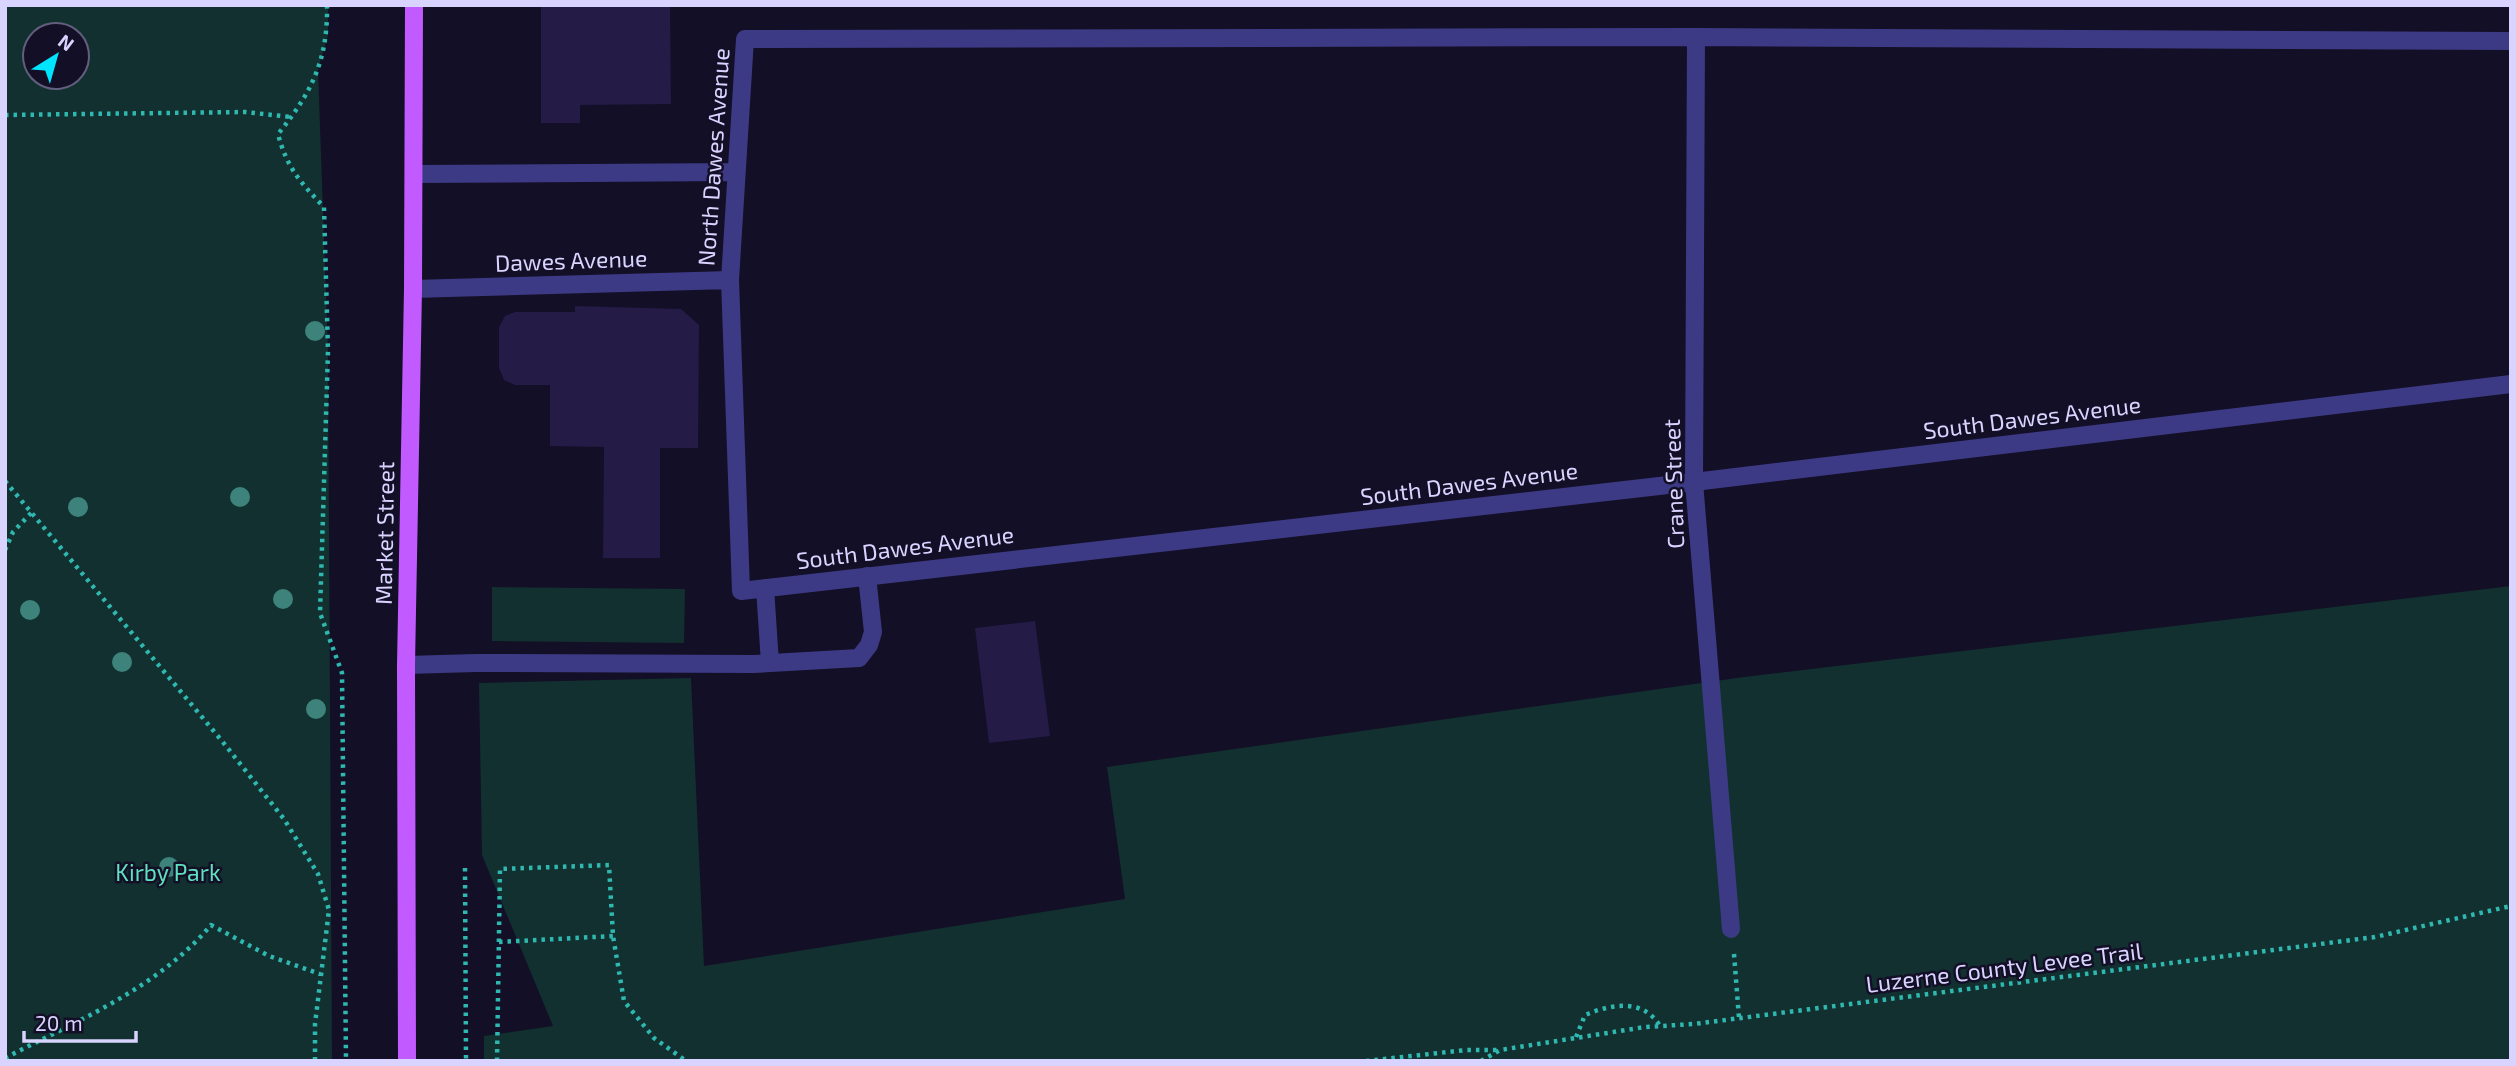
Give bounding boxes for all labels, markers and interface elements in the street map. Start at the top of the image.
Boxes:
north arrow [21,21,91,91]
text: N [54,29,79,55]
street label: North Dawes Avenue [691,47,735,267]
street label: Dawes Avenue [494,243,648,277]
street label: South Dawes Avenue [1922,390,2142,444]
street label: Crane Street [1657,418,1689,549]
street label: South Dawes Avenue [1359,456,1579,510]
street label: Market Street [369,461,399,605]
street label: South Dawes Avenue [795,520,1015,574]
park label: Kirby Park [115,858,221,886]
street label: Luzerne County Levee Trail [1864,936,2144,998]
scale bar [24,1000,136,1044]
text: 20 m [35,1010,83,1035]

